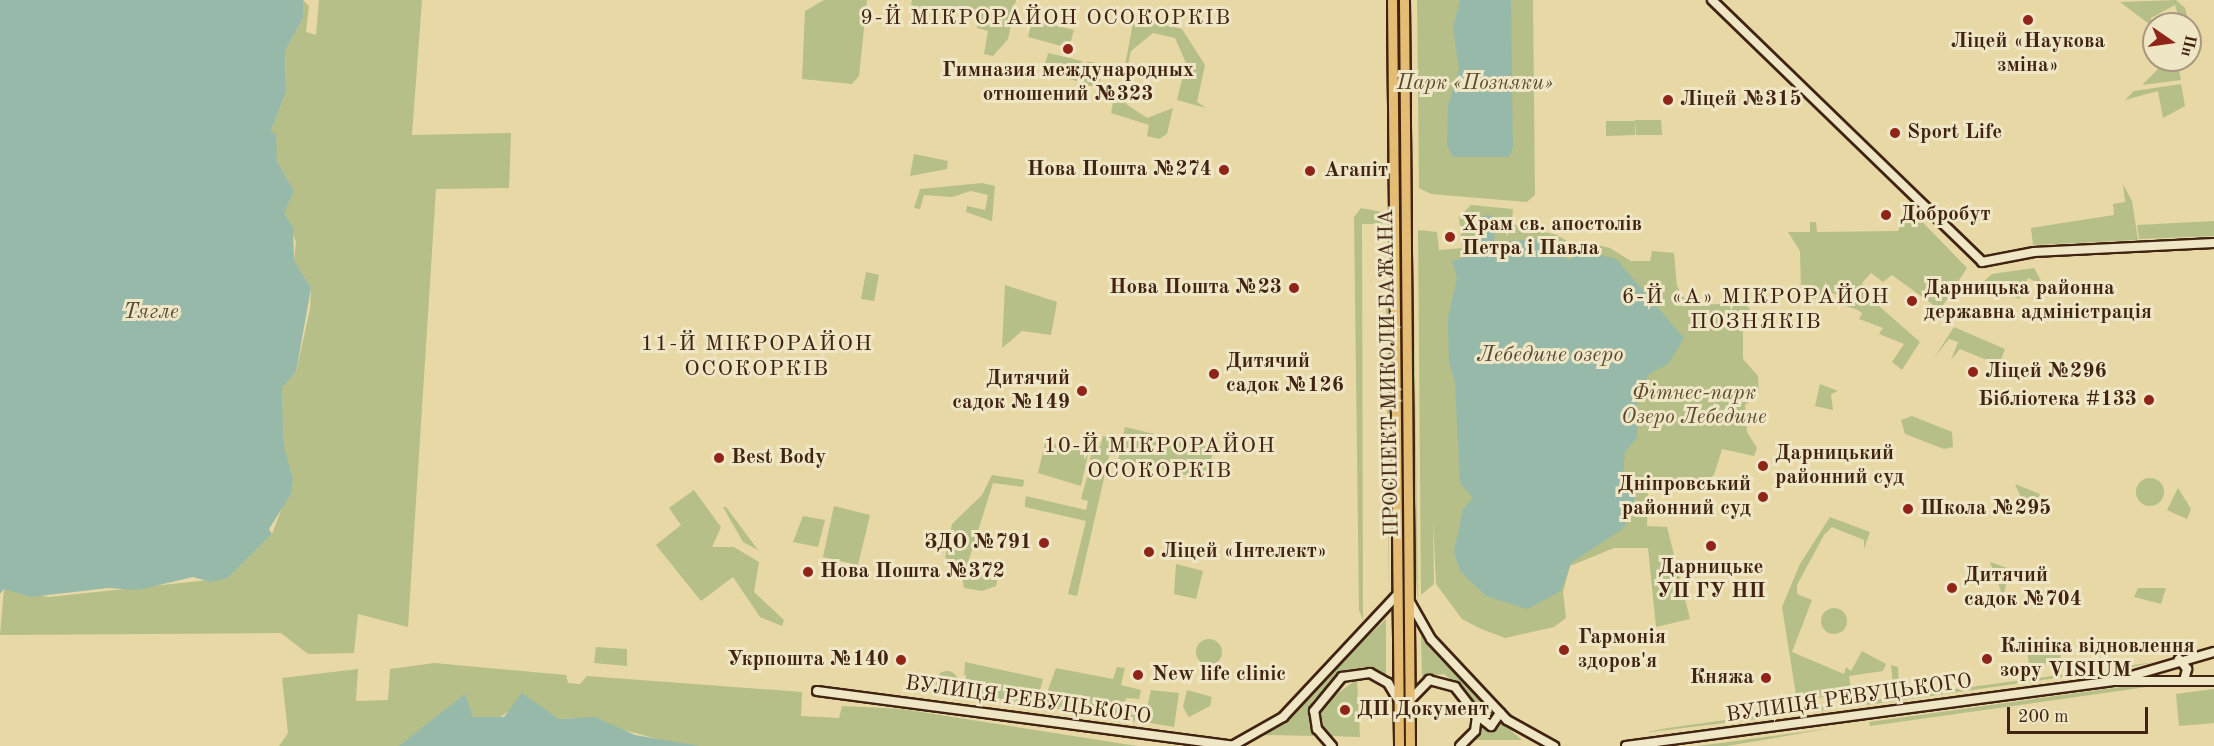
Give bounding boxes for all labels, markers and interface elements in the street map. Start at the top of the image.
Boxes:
district label: 9-Й МІКРОРАЙОН ОСОКОРКІВ [860,6,1232,32]
north arrow [2142,12,2202,72]
marker: Ліцей «Наукова зміна» [2021,13,2035,27]
place label: Ліцей «Наукова зміна» [1951,29,2105,79]
text: Пн [2177,33,2198,58]
marker: Гимназия международных отношений №323 [1061,42,1075,56]
place label: Гимназия международных отношений №323 [942,58,1194,108]
park label: Парк «Позняки» [1397,71,1553,97]
place label: Ліцей №315 [1680,87,1802,113]
marker: Ліцей №315 [1661,93,1675,107]
place label: Sport Life [1907,120,2002,146]
marker: Sport Life [1888,126,1902,140]
place label: Нова Пошта №274 [1027,157,1212,183]
place label: Агапіт [1324,158,1388,184]
marker: Агапіт [1301,162,1319,180]
marker: Нова Пошта №274 [1217,163,1231,177]
place label: Добробут [1900,202,1991,228]
marker: Добробут [1877,206,1895,224]
street label: ПРОСПЕКТ МИКОЛИ БАЖАНА [1375,209,1405,537]
place label: Храм св. апостолів Петра і Павла [1462,212,1642,262]
marker: Храм св. апостолів Петра і Павла [1443,230,1457,244]
place label: Нова Пошта №23 [1109,275,1282,301]
place label: Дарницька районна державна адміністрація [1924,276,2152,326]
marker: Нова Пошта №23 [1287,281,1301,295]
district label: 6-Й «А» МІКРОРАЙОН ПОЗНЯКІВ [1622,284,1890,336]
marker: Дарницька районна державна адміністрація [1905,294,1919,308]
water label: Тягле [123,300,179,326]
district label: 11-Й МІКРОРАЙОН ОСОКОРКІВ [641,331,873,382]
water label: Лебедине озеро [1477,343,1623,369]
place label: Дитячий садок №126 [1226,349,1344,399]
place label: Ліцей №296 [1985,359,2107,385]
marker: Ліцей №296 [1966,365,1980,379]
place label: Дитячий садок №149 [952,366,1070,416]
marker: Дитячий садок №126 [1207,367,1221,381]
park label: Фітнес-парк Озеро Лебедине [1621,381,1767,431]
marker: Дитячий садок №149 [1075,384,1089,398]
place label: Бібліотека #133 [1978,387,2137,413]
marker: Бібліотека #133 [2142,393,2156,407]
district label: 10-Й МІКРОРАЙОН ОСОКОРКІВ [1044,433,1276,484]
place label: Дарницький районний суд [1775,441,1904,491]
place label: Best Body [731,445,826,471]
marker: Best Body [712,451,726,465]
marker: Дарницький районний суд [1756,459,1770,473]
place label: Дніпровський районний суд [1618,472,1751,522]
marker: Дніпровський районний суд [1756,490,1770,504]
place label: Школа №295 [1920,496,2051,522]
marker: Школа №295 [1901,502,1915,516]
place label: ЗДО №791 [924,530,1032,556]
marker: ЗДО №791 [1037,536,1051,550]
place label: Ліцей «Інтелект» [1161,539,1327,565]
marker: Дарницьке УП ГУ НП [1704,539,1718,553]
marker: Ліцей «Інтелект» [1142,545,1156,559]
place label: Дарницьке УП ГУ НП [1656,555,1766,605]
place label: Нова Пошта №372 [820,559,1005,585]
place label: Дитячий садок №704 [1964,563,2082,613]
marker: Нова Пошта №372 [801,565,815,579]
marker: Дитячий садок №704 [1945,581,1959,595]
place label: Гармонія здоров'я [1578,625,1666,675]
place label: Клініка відновлення зору VISIUM [2000,634,2195,684]
marker: Гармонія здоров'я [1555,641,1573,659]
place label: Укрпошта №140 [727,647,889,673]
marker: Клініка відновлення зору VISIUM [1978,650,1996,668]
marker: Укрпошта №140 [894,653,908,667]
place label: New life clinic [1152,662,1286,688]
place label: Княжа [1690,665,1754,691]
marker: New life clinic [1129,666,1147,684]
street label: ВУЛИЦЯ РЕВУЦЬКОГО [1724,669,1974,729]
street label: ВУЛИЦЯ РЕВУЦЬКОГО [903,671,1153,731]
marker: Княжа [1759,671,1773,685]
scale bar [2010,695,2151,733]
place label: ДП Документ [1357,697,1489,723]
marker: ДП Документ [1338,703,1352,717]
text: 200 m [2018,708,2069,726]

